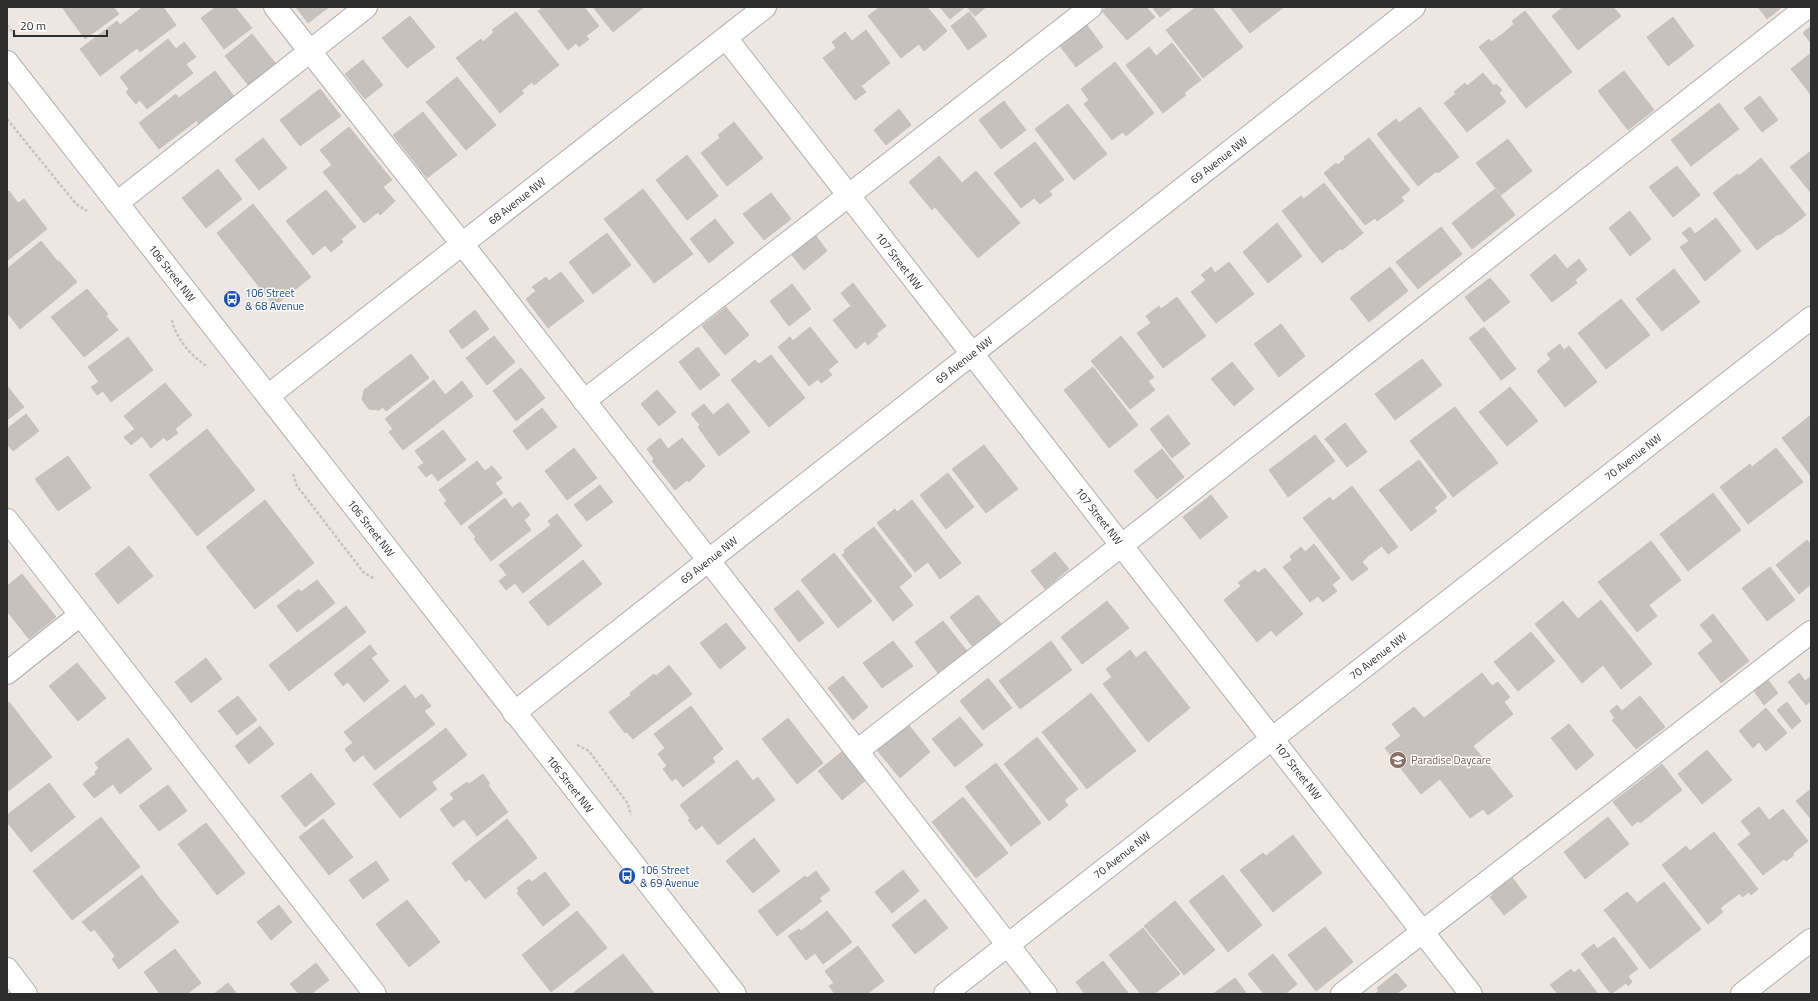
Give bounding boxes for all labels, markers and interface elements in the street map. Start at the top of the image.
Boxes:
scale bar [14,12,107,38]
text: 20 m [20,16,46,35]
street label: 69 Avenue NW [1187,132,1251,187]
street label: 68 Avenue NW [485,173,549,228]
street label: 107 Street NW [871,229,927,293]
street label: 106 Street NW [144,241,200,305]
place label: 106 Street & 68 Avenue [245,285,305,314]
bus stop icon: 106 Street & 68 Avenue [222,289,242,309]
street label: 69 Avenue NW [932,332,996,387]
street label: 70 Avenue NW [1601,429,1665,484]
street label: 107 Street NW [1071,484,1127,548]
street label: 106 Street NW [343,496,399,560]
street label: 69 Avenue NW [677,532,741,587]
street label: 70 Avenue NW [1346,628,1410,683]
street label: 107 Street NW [1270,739,1326,803]
school or university icon: Paradise Daycare [1388,750,1408,770]
street label: 106 Street NW [542,752,598,816]
place label: Paradise Daycare [1411,752,1491,768]
street label: 70 Avenue NW [1090,827,1154,882]
place label: 106 Street & 69 Avenue [640,862,700,891]
bus stop icon: 106 Street & 69 Avenue [617,866,637,886]

